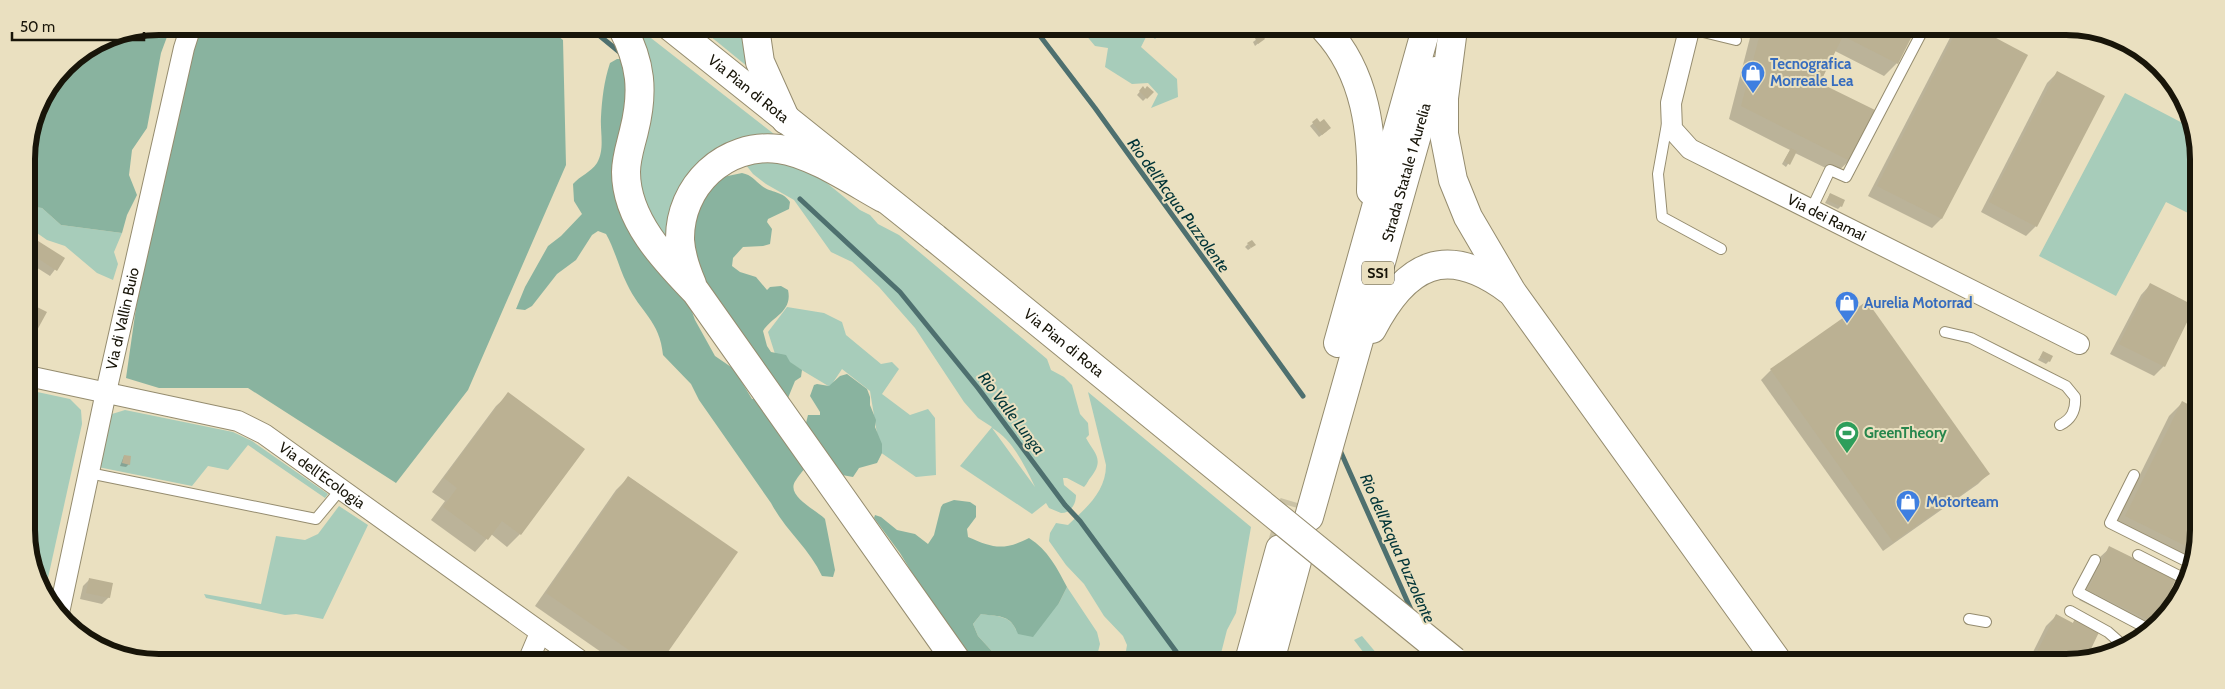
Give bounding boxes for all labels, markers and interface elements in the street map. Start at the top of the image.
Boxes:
scale bar [12,10,145,42]
text: 50 m [20,18,55,36]
street label: Via Pian di Rota [704,51,793,127]
place label: Tecnografica Morreale Lea [1770,55,1854,90]
shop icon: Tecnografica Morreale Lea [1740,60,1766,94]
street label: Strada Statale 1 Aurelia [1378,100,1435,244]
water label: Rio dell'Acqua Puzzolente [1123,134,1234,276]
street label: Via dei Ramai [1784,190,1869,245]
road number: SS1 [1362,262,1394,284]
street label: Via di Vallin Buio [102,266,143,372]
shop icon: Aurelia Motorrad [1834,290,1860,324]
place label: Aurelia Motorrad [1864,294,1973,312]
street label: Via Pian di Rota [1020,305,1108,381]
water label: Rio Valle Lunga [974,368,1049,458]
sports icon: GreenTheory [1834,420,1860,454]
place label: GreenTheory [1864,424,1948,442]
street label: Via dell'Ecologia [275,438,369,513]
water label: Rio dell'Acqua Puzzolente [1356,471,1439,626]
shop icon: Motorteam [1895,489,1921,523]
place label: Motorteam [1926,493,1999,511]

